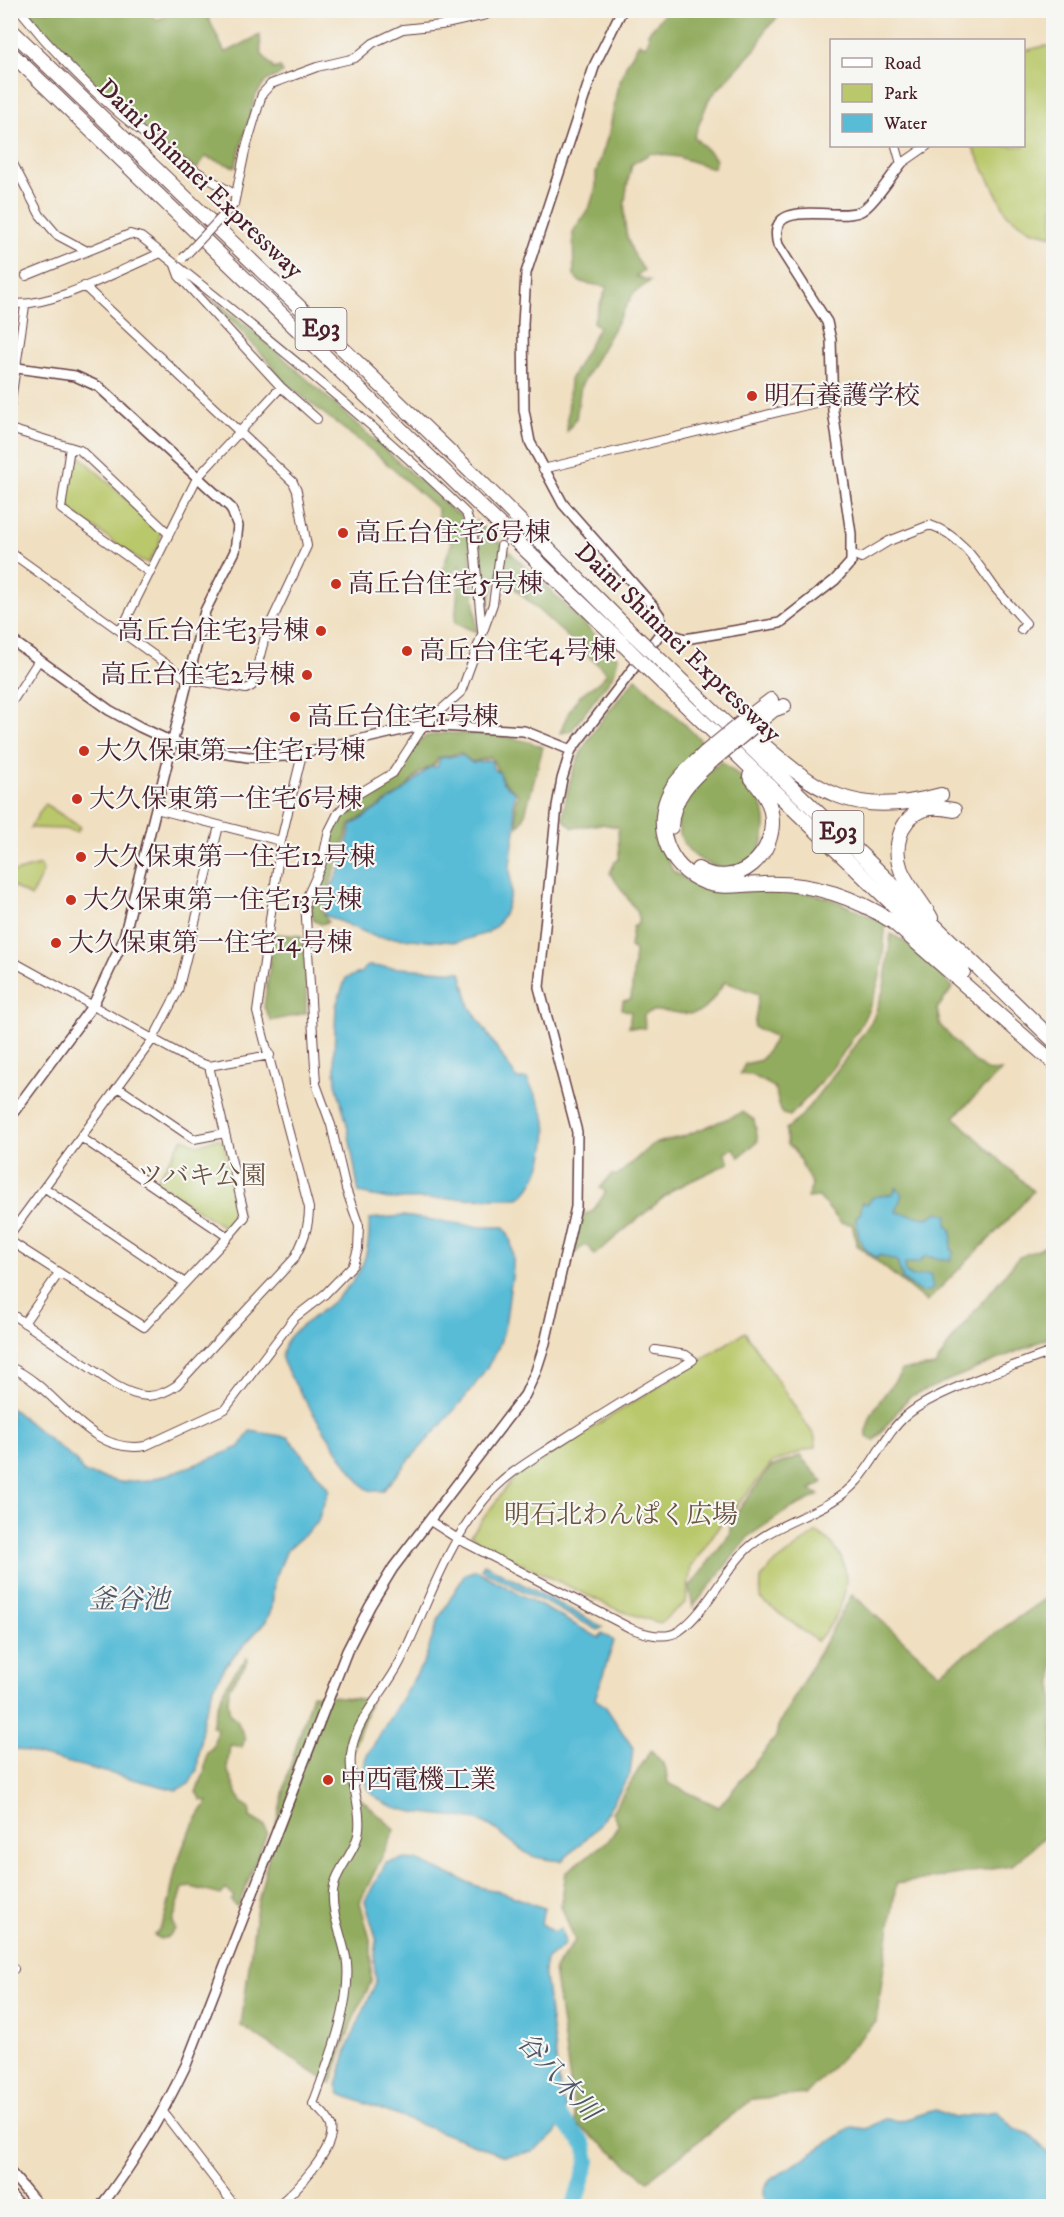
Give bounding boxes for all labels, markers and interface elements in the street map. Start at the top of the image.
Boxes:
legend [830,39,1025,147]
text: Road [884,53,921,75]
street label: Daini Shinmei Expressway [90,72,311,287]
text: Park [884,83,918,105]
text: Water [883,113,927,135]
road number: E93 [296,308,346,350]
place label: 明石養護学校 [764,380,920,413]
marker: 明石養護学校 [745,389,759,403]
place label: 高丘台住宅6号棟 [355,517,551,550]
marker: 高丘台住宅6号棟 [336,526,350,540]
street label: Daini Shinmei Expressway [568,536,789,751]
place label: 高丘台住宅5号棟 [348,568,543,601]
marker: 高丘台住宅5号棟 [329,577,343,591]
place label: 高丘台住宅3号棟 [117,615,309,648]
marker: 高丘台住宅3号棟 [314,624,328,638]
place label: 高丘台住宅4号棟 [419,635,616,668]
marker: 高丘台住宅4号棟 [400,644,414,658]
place label: 高丘台住宅2号棟 [100,659,295,692]
marker: 高丘台住宅2号棟 [300,668,314,682]
place label: 高丘台住宅1号棟 [307,701,499,734]
marker: 高丘台住宅1号棟 [288,710,302,724]
place label: 大久保東第一住宅1号棟 [96,735,366,768]
marker: 大久保東第一住宅1号棟 [77,744,91,758]
place label: 大久保東第一住宅6号棟 [89,783,363,816]
marker: 大久保東第一住宅6号棟 [70,792,84,806]
road number: E93 [812,811,864,853]
place label: 大久保東第一住宅12号棟 [93,841,375,874]
marker: 大久保東第一住宅12号棟 [74,850,88,864]
place label: 大久保東第一住宅13号棟 [83,884,362,917]
marker: 大久保東第一住宅13号棟 [64,893,78,907]
place label: 大久保東第一住宅14号棟 [68,927,353,960]
marker: 大久保東第一住宅14号棟 [49,936,63,950]
park label: ツバキ公園 [137,1160,267,1193]
park label: 明石北わんぱく広場 [504,1499,738,1532]
water label: 釜谷池 [89,1583,172,1617]
place label: 中西電機工業 [340,1764,496,1797]
marker: 中西電機工業 [321,1773,335,1787]
water label: 谷八木川 [509,2025,609,2131]

